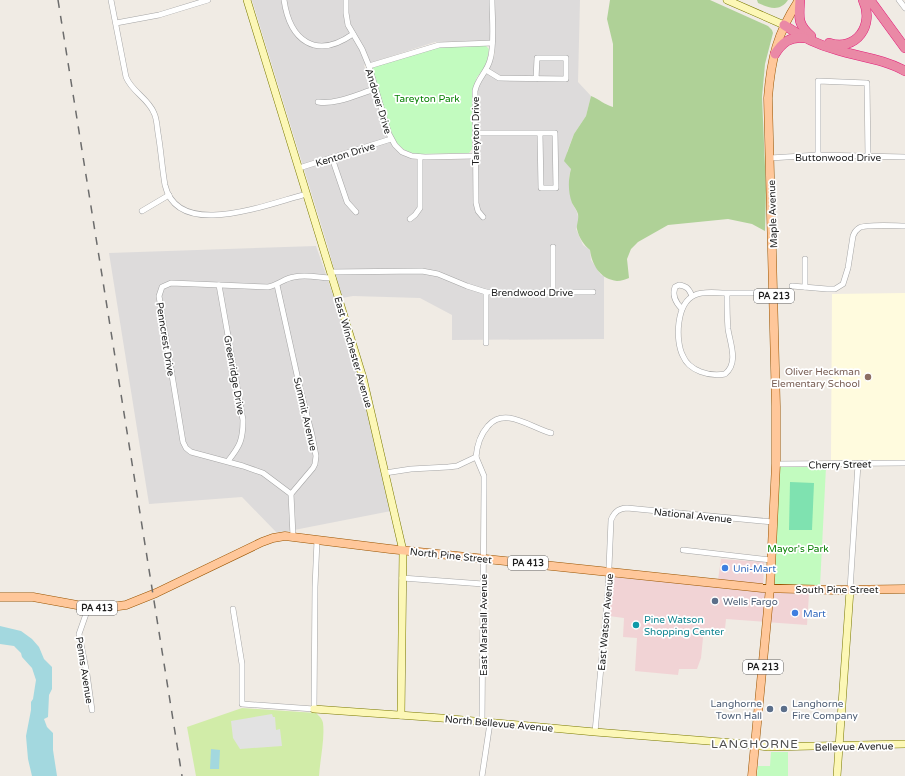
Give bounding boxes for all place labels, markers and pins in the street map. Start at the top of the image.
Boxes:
place label: Oliver Heckman Elementary School [771,366,860,390]
marker: Oliver Heckman Elementary School [863,372,873,382]
marker: Uni-Mart [720,563,730,573]
place label: Uni-Mart [733,563,776,575]
marker: Wells Fargo [710,596,720,606]
place label: Wells Fargo [723,596,778,608]
marker: Mart [790,608,800,618]
place label: Mart [803,608,826,620]
place label: Pine Watson Shopping Center [644,614,724,638]
marker: Pine Watson Shopping Center [631,620,641,630]
place label: Langhorne Town Hall [710,698,762,722]
place label: Langhorne Fire Company [792,698,858,722]
marker: Langhorne Town Hall [765,704,775,714]
marker: Langhorne Fire Company [779,704,789,714]

